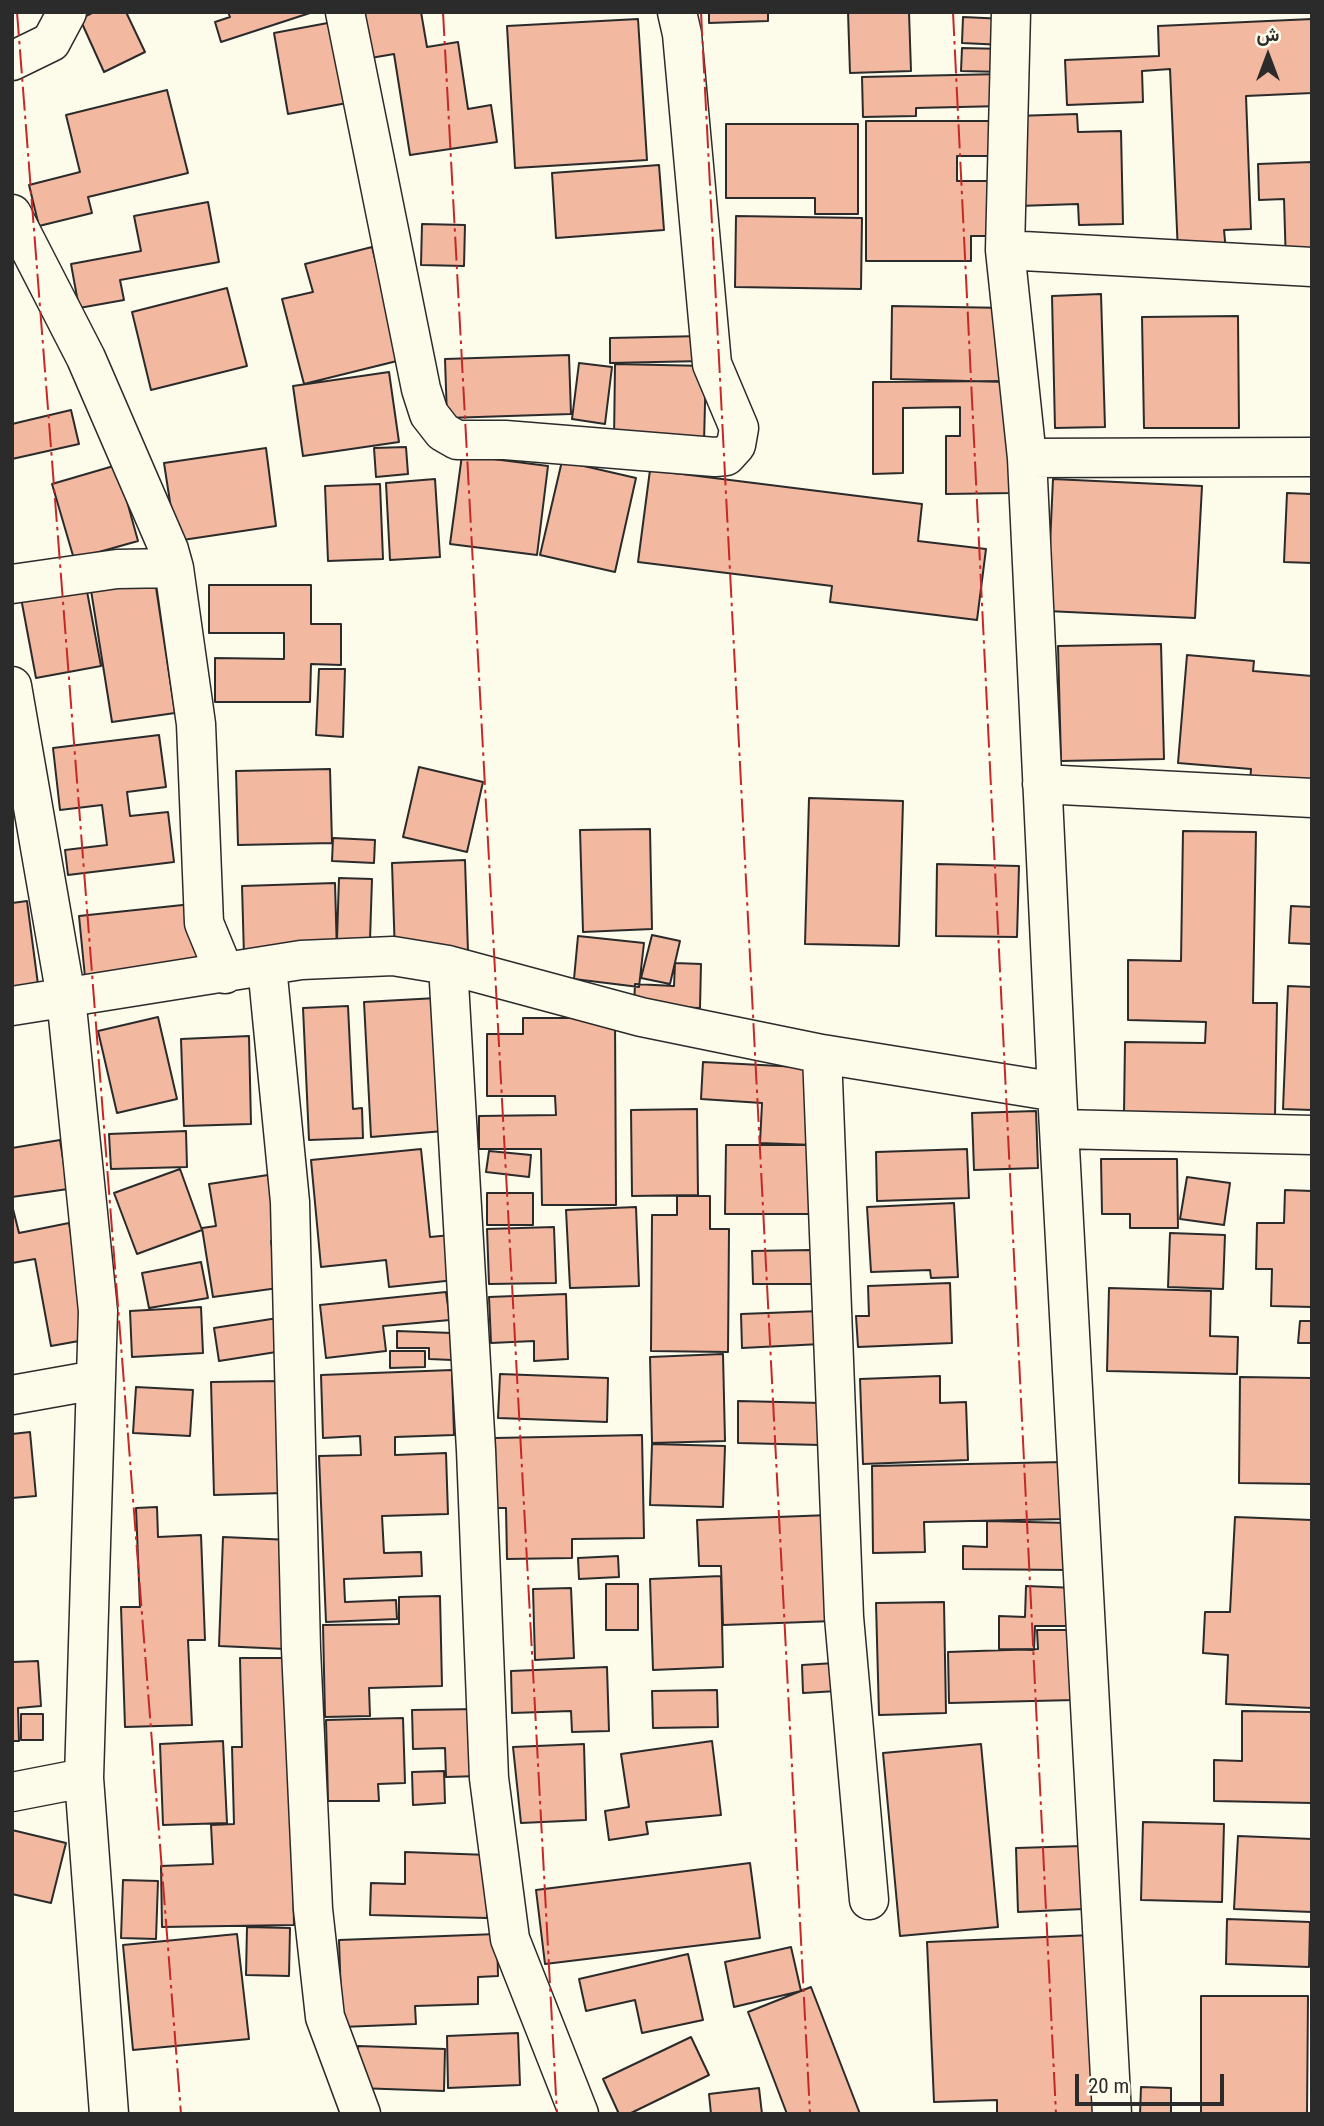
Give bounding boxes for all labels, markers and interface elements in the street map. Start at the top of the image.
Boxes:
north arrow [1233,21,1303,91]
text: ش [1257,23,1279,46]
scale bar [1079,2060,1228,2104]
text: 20 m [1088,2074,1129,2098]

